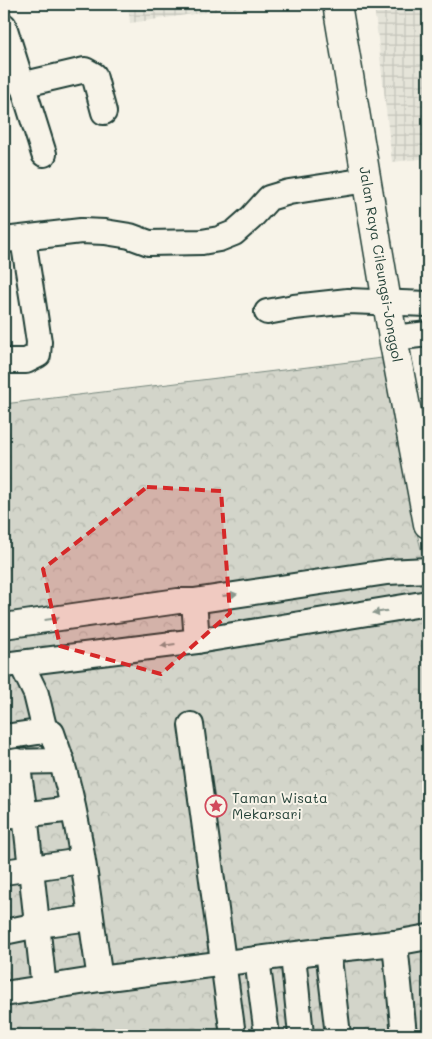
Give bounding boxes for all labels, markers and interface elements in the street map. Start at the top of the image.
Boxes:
street label: Jalan Raya Cileungsi-Jonggol [355,165,407,364]
one-way arrow [223,591,239,599]
one-way arrow [372,608,388,616]
one-way arrow [44,614,60,622]
one-way arrow [160,641,176,649]
place label: Taman Wisata Mekarsari [232,788,328,823]
place icon: Taman Wisata Mekarsari [204,794,228,818]

